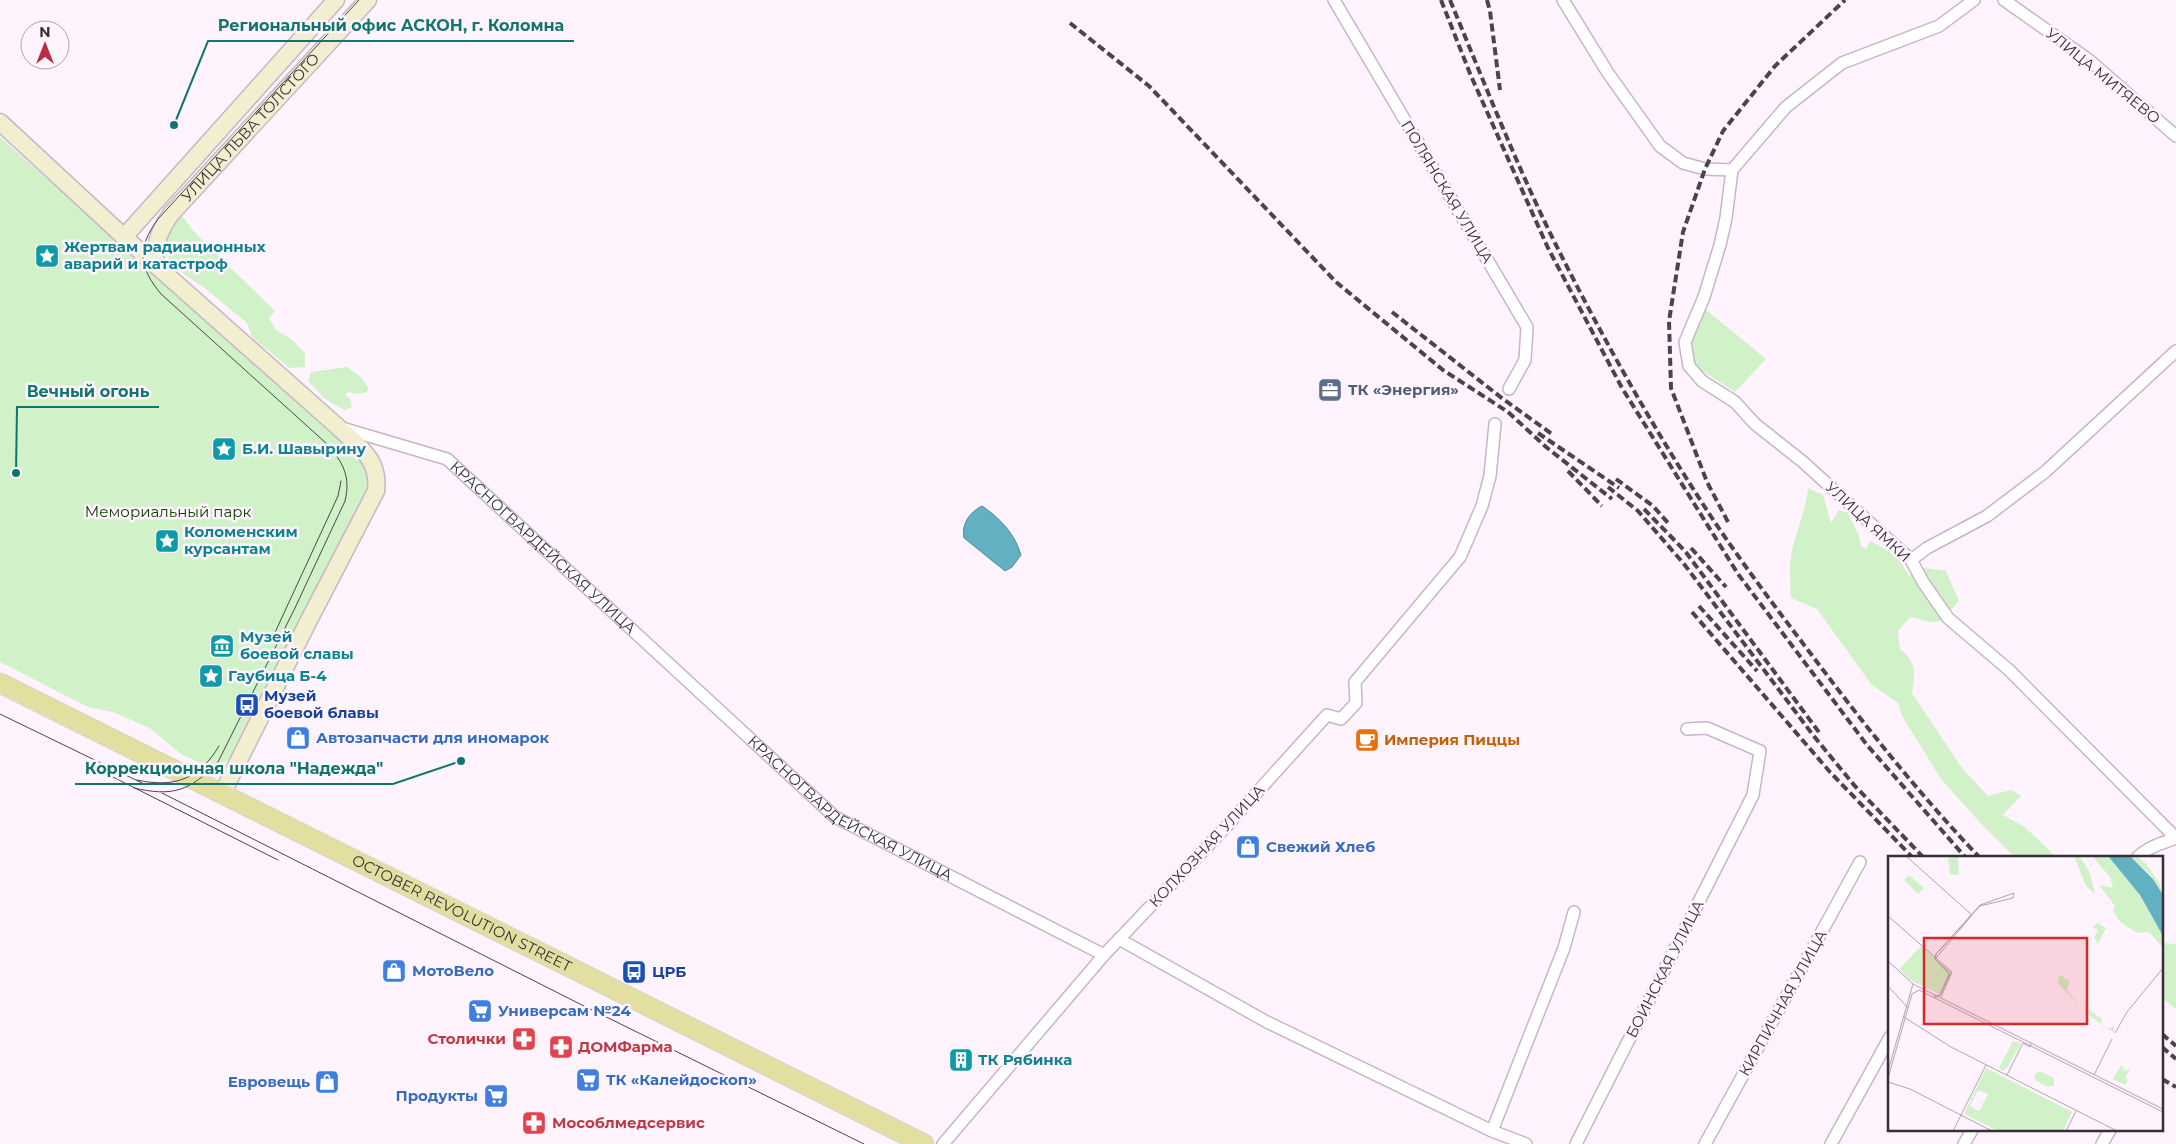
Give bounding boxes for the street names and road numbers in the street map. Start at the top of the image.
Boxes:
street label: УЛИЦА МИТЯЕВО [2042,24,2164,128]
street label: УЛИЦА ЛЬВА ТОЛСТОГО [177,49,323,205]
street label: ПОЛЯНСКАЯ УЛИЦА [1397,117,1498,267]
street label: КРАСНОГВАРДЕЙСКАЯ УЛИЦА [446,457,640,638]
street label: УЛИЦА ЯМКИ [1822,477,1915,566]
street label: КРАСНОГВАРДЕЙСКАЯ УЛИЦА [744,731,956,885]
street label: КОЛХОЗНАЯ УЛИЦА [1145,780,1268,911]
street label: OCTOBER REVOLUTION STREET [349,850,575,976]
street label: БОИНСКАЯ УЛИЦА [1622,897,1708,1041]
street label: КИРПИЧНАЯ УЛИЦА [1734,926,1831,1079]

